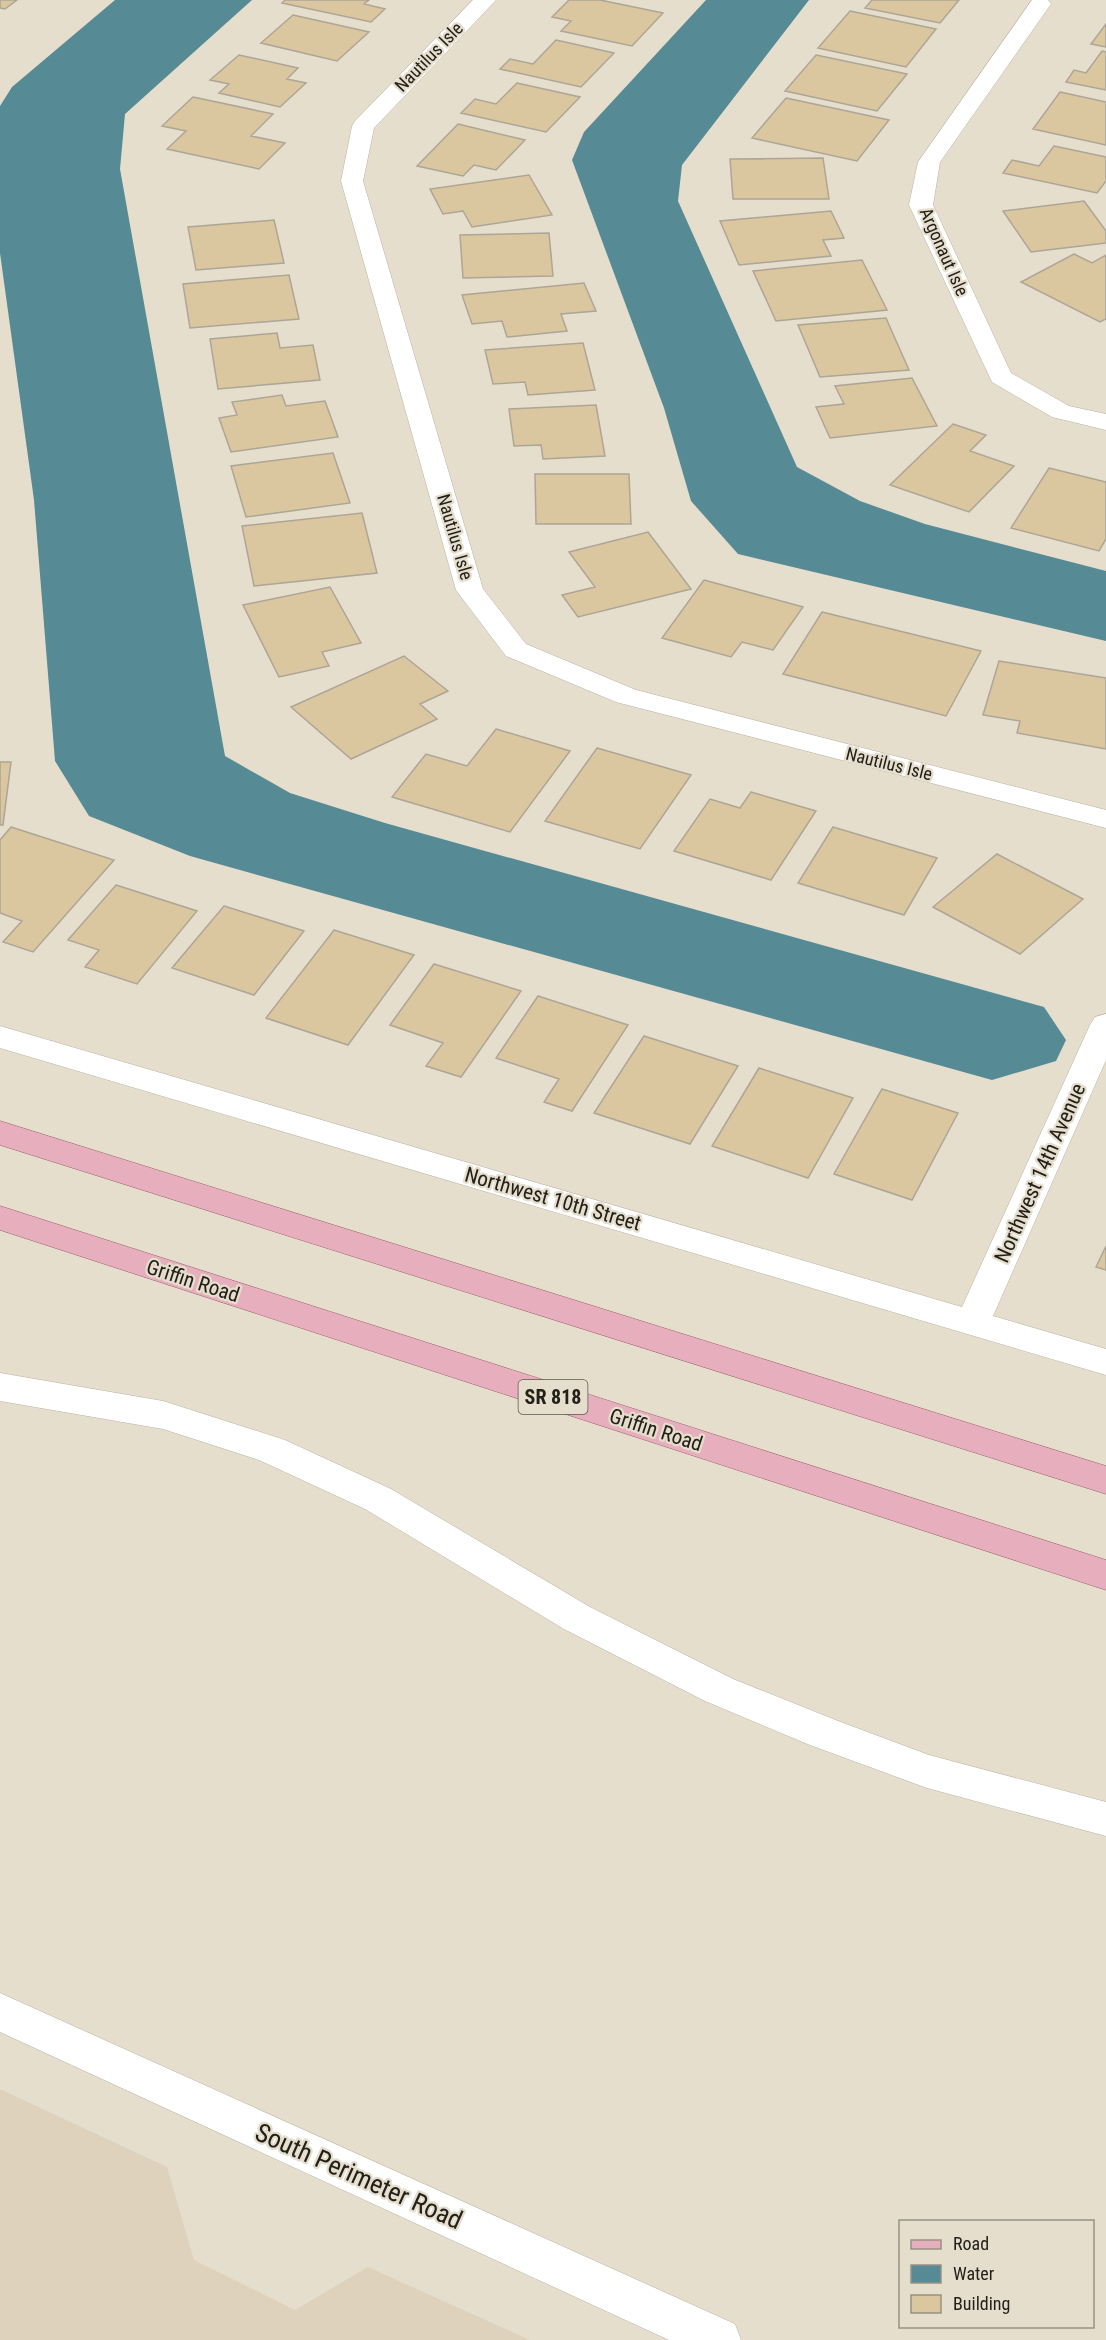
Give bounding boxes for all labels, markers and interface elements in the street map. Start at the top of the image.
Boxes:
street label: Nautilus Isle [390,18,467,96]
street label: Argonaut Isle [916,204,973,299]
street label: Nautilus Isle [433,491,478,582]
street label: Nautilus Isle [844,743,935,784]
street label: Northwest 14th Avenue [990,1080,1090,1266]
street label: Northwest 10th Street [462,1162,644,1236]
street label: Griffin Road [143,1255,243,1307]
road number: SR 818 [518,1380,588,1414]
street label: Griffin Road [606,1404,706,1456]
street label: South Perimeter Road [251,2117,467,2235]
legend [899,2220,1094,2328]
text: Road [953,2233,989,2254]
text: Water [953,2263,995,2284]
text: Building [953,2293,1010,2314]

